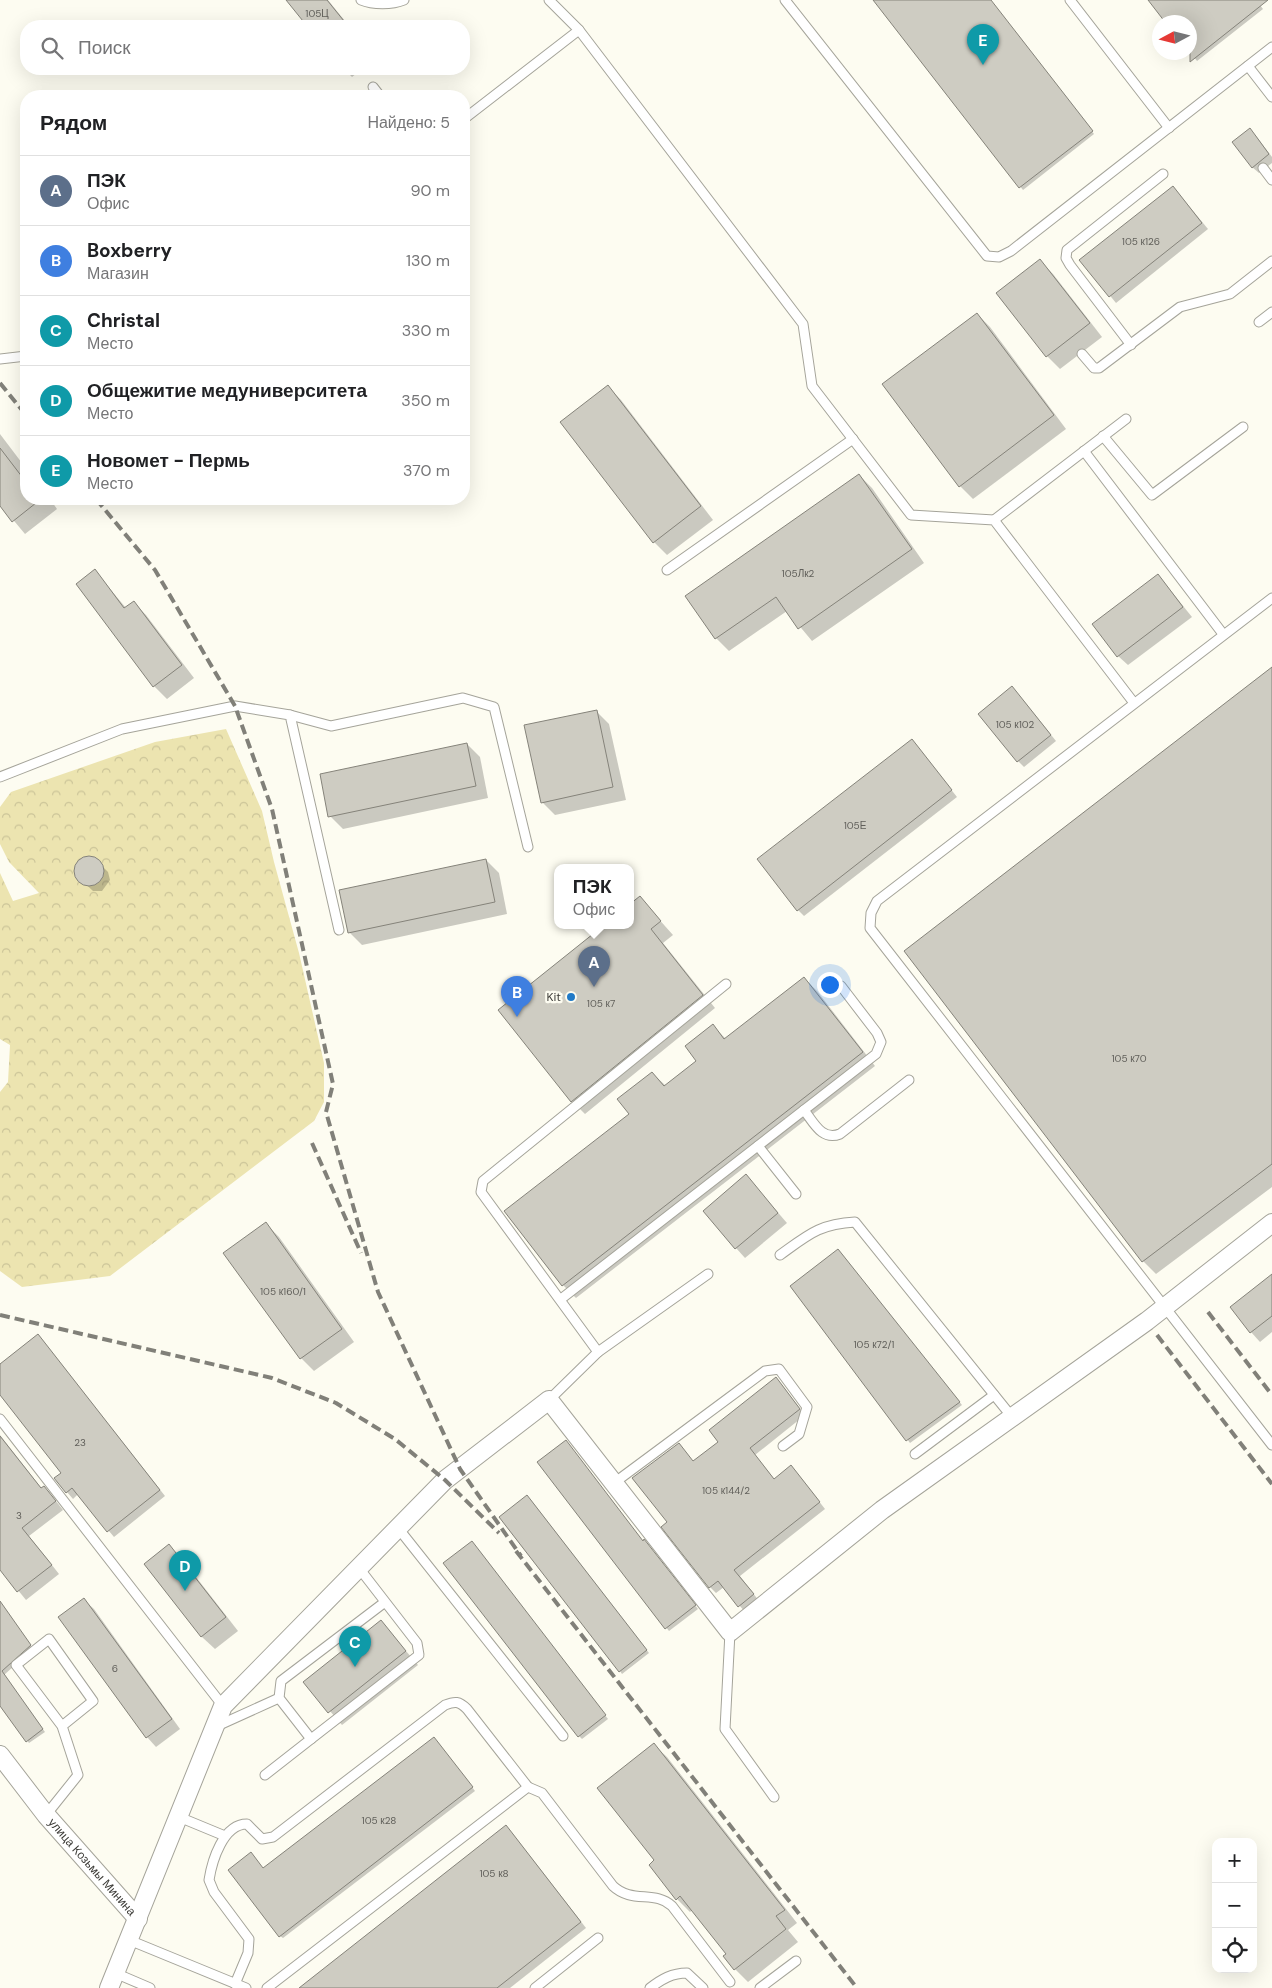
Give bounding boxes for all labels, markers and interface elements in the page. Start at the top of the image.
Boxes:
house number: 105Ц [305,7,329,20]
north arrow [1152,15,1197,60]
search box [20,20,470,75]
pin: E [967,24,999,65]
icon: search [38,34,66,62]
text: Поиск [78,35,131,60]
text: Рядом [40,109,107,137]
text: Найдено: 5 [367,112,450,133]
text: ПЭК [87,168,126,193]
text: A [50,180,62,201]
text: 90 m [410,180,450,201]
text: Офис [87,193,130,214]
house number: 105 к126 [1122,235,1160,248]
text: Boxberry [87,238,172,263]
text: B [51,250,61,271]
text: 130 m [406,250,450,271]
text: Магазин [87,263,149,284]
text: Christal [87,308,160,333]
text: C [50,320,62,341]
text: 330 m [402,320,450,341]
text: Место [87,333,133,354]
text: Общежитие медуниверситета [87,378,367,403]
text: D [50,390,62,411]
text: 350 m [401,390,450,411]
text: Место [87,403,133,424]
text: Новомет - Пермь [87,448,250,473]
text: E [51,460,61,481]
text: 370 m [403,460,450,481]
text: Место [87,473,133,494]
house number: 105Лк2 [782,567,815,580]
house number: 105 к102 [996,718,1035,731]
house number: 105Е [844,819,867,832]
popup [554,864,634,929]
text: ПЭК [573,874,612,899]
text: Офис [573,899,615,920]
pin: A [578,946,610,987]
your location [817,972,843,998]
pin: B [501,976,533,1017]
place label: Kit [546,989,561,1005]
marker: Kit [565,991,577,1003]
house number: 105 к7 [587,997,615,1010]
house number: 105 к70 [1111,1052,1147,1065]
house number: 105 к160/1 [260,1285,306,1298]
house number: 105 к72/1 [854,1338,894,1351]
house number: 23 [74,1436,86,1449]
house number: 105 к144/2 [702,1484,750,1497]
house number: 3 [16,1509,22,1522]
pin: D [169,1550,201,1591]
pin: C [339,1626,371,1667]
house number: 6 [112,1662,118,1675]
house number: 105 к28 [362,1814,396,1827]
street label: улица Козьмы Минина [45,1815,140,1919]
map controls [1212,1838,1257,1973]
button: + [1212,1838,1257,1883]
house number: 105 к8 [479,1867,509,1880]
button: − [1212,1883,1257,1928]
button: locate [1212,1928,1257,1973]

